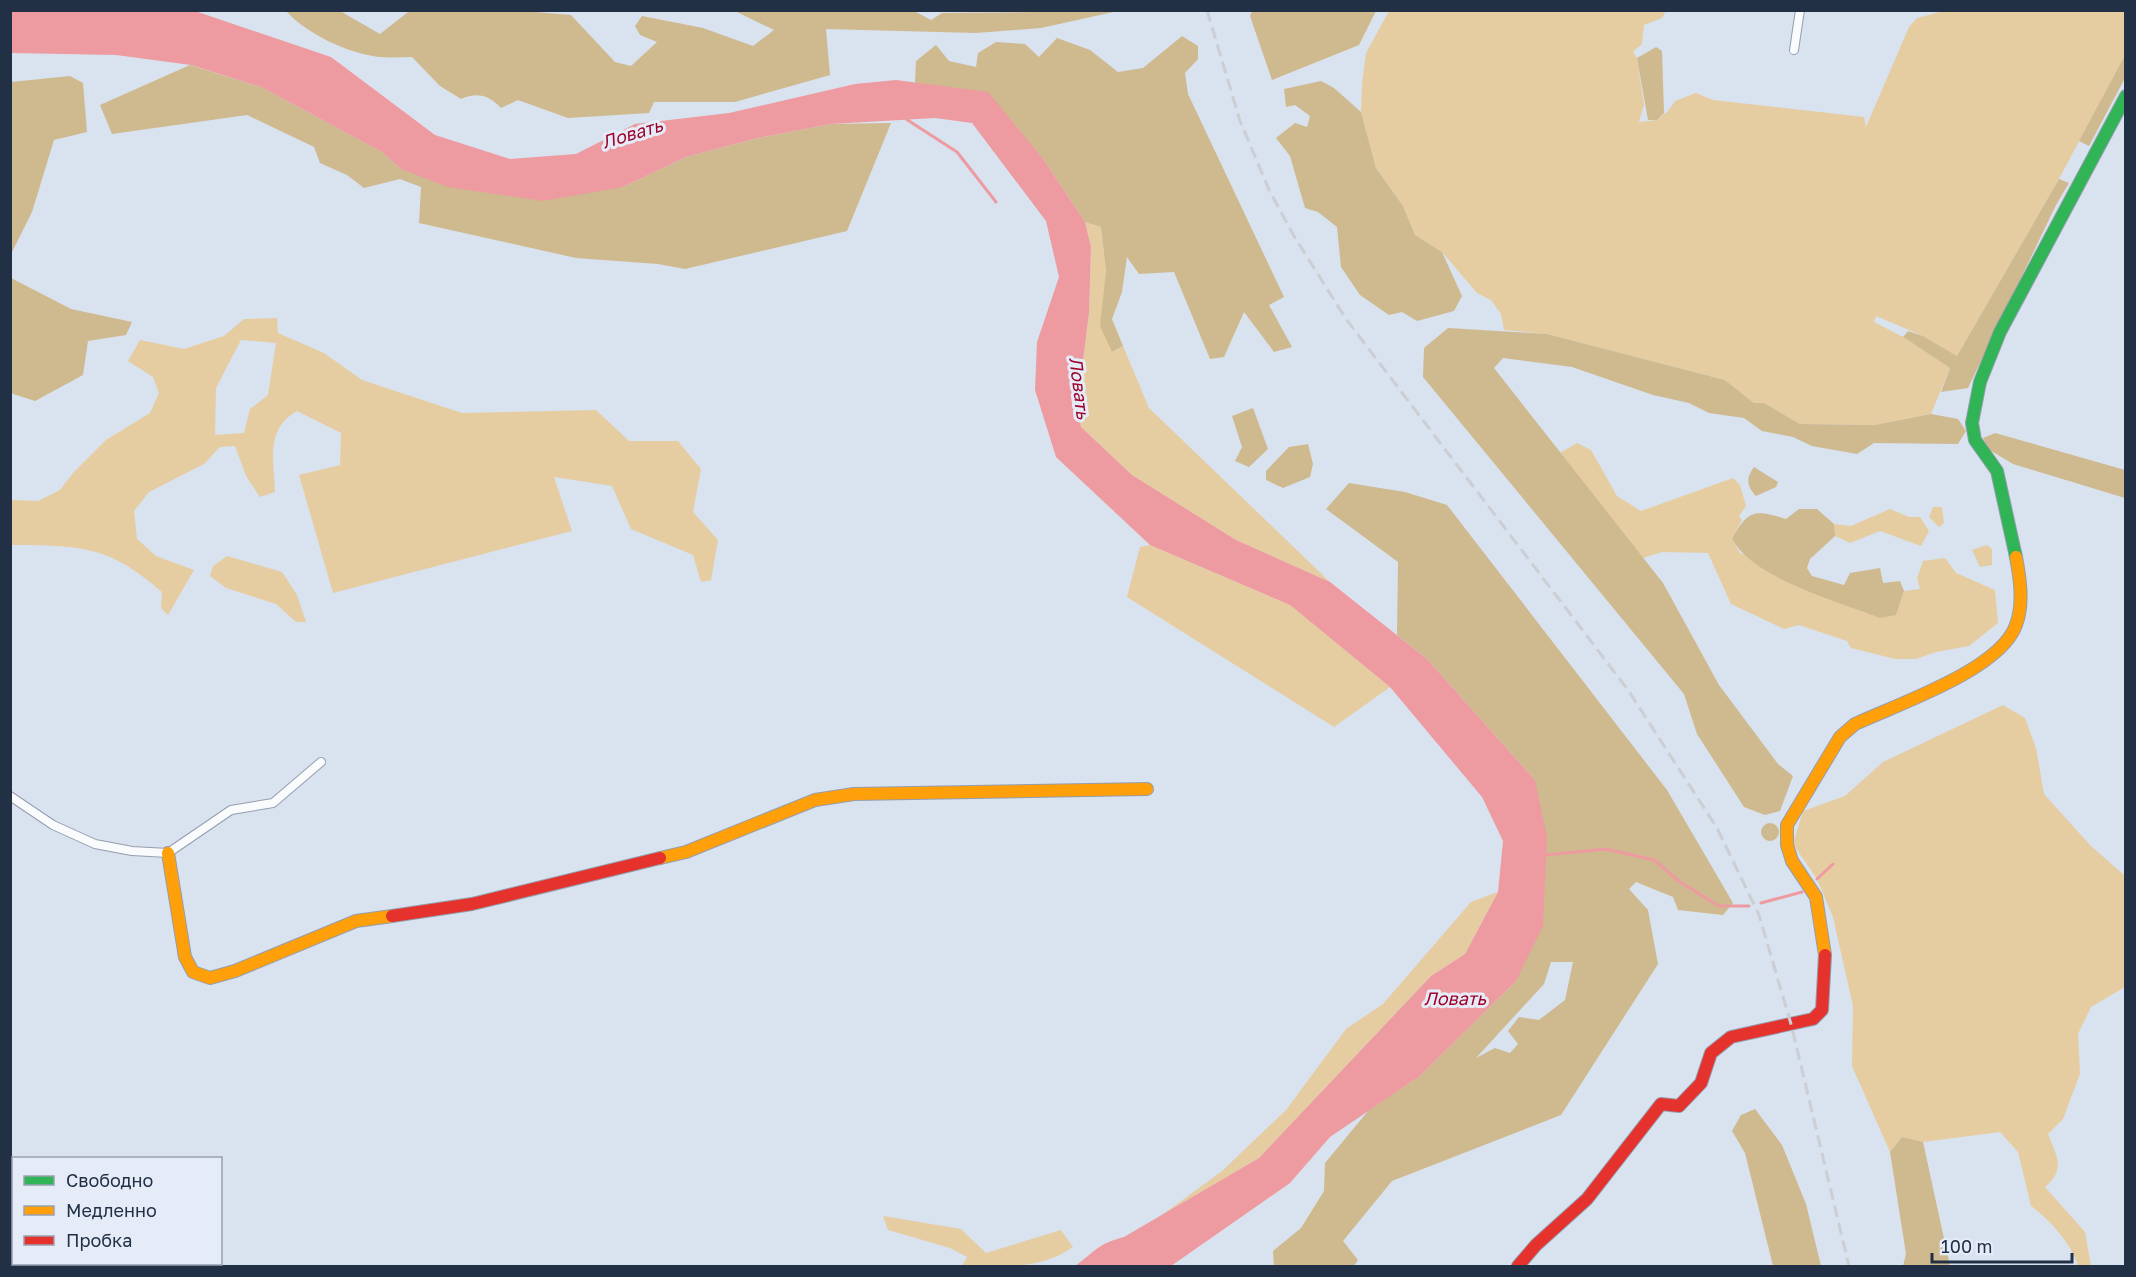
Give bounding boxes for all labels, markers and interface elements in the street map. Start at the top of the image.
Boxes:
water label: Ловать [599,113,665,153]
water label: Ловать [1065,356,1095,421]
water label: Ловать [1424,987,1487,1009]
legend [12,1157,222,1265]
text: Свободно [66,1169,153,1191]
text: Медленно [66,1199,157,1221]
scale bar [1932,1226,2072,1264]
text: Пробка [66,1229,132,1251]
text: 100 m [1941,1235,1992,1257]

